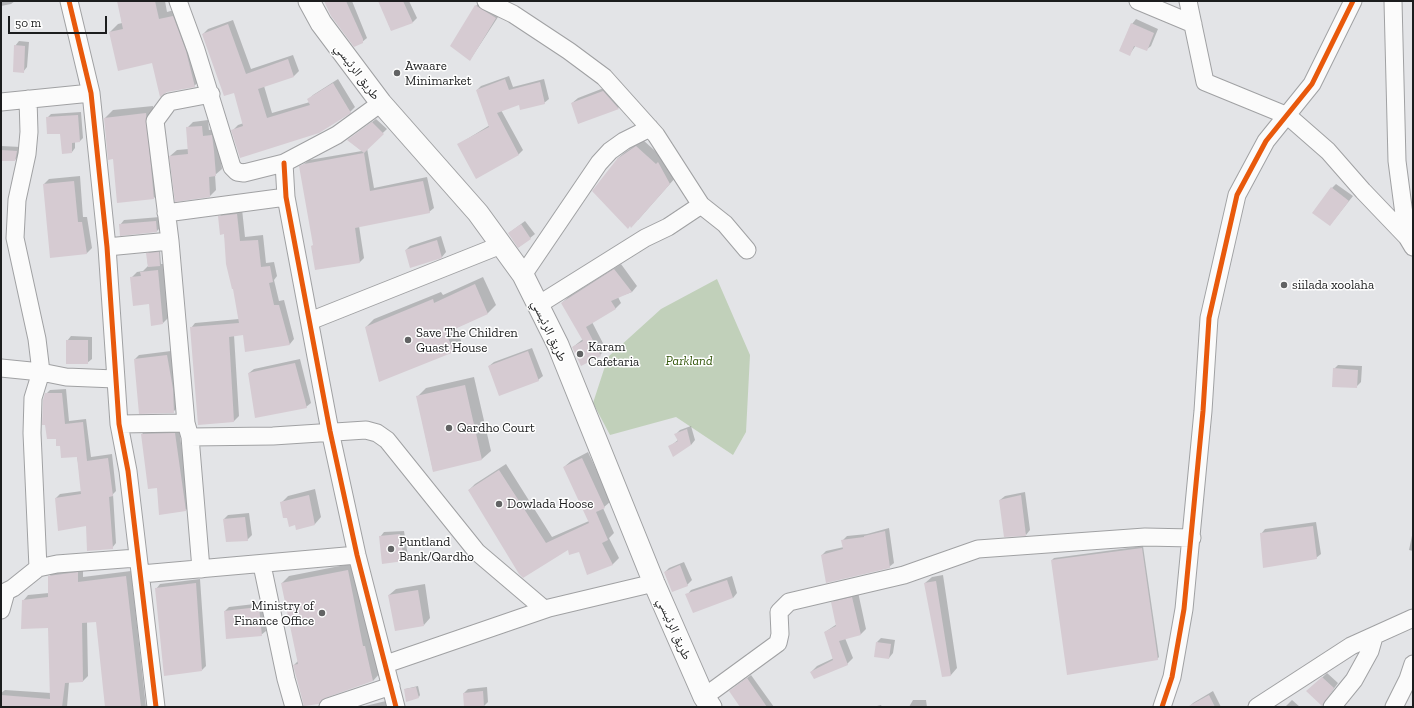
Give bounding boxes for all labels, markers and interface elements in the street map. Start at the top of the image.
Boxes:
scale bar [10,8,109,34]
text: 50 m [15,16,41,30]
street label: طريق الرئيسي [331,41,383,103]
place label: Awaare Minimarket [405,58,472,89]
marker: Awaare Minimarket [392,68,402,78]
place label: siilada xoolaha [1292,277,1374,293]
marker: siilada xoolaha [1279,280,1289,290]
street label: طريق الرئيسي [528,298,570,364]
place label: Save The Children Guast House [416,325,518,356]
marker: Save The Children Guast House [403,335,413,345]
place label: Karam Cafetaria [588,339,639,370]
marker: Karam Cafetaria [575,349,585,359]
park label: Parkland [665,353,713,369]
place label: Qardho Court [457,420,535,436]
marker: Qardho Court [444,423,454,433]
place label: Dowlada Hoose [507,496,593,512]
marker: Dowlada Hoose [494,499,504,509]
place label: Puntland Bank/Qardho [399,534,474,565]
marker: Puntland Bank/Qardho [386,544,396,554]
street label: طريق الرئيسي [653,595,695,663]
place label: Ministry of Finance Office [234,598,314,629]
marker: Ministry of Finance Office [317,608,327,618]

